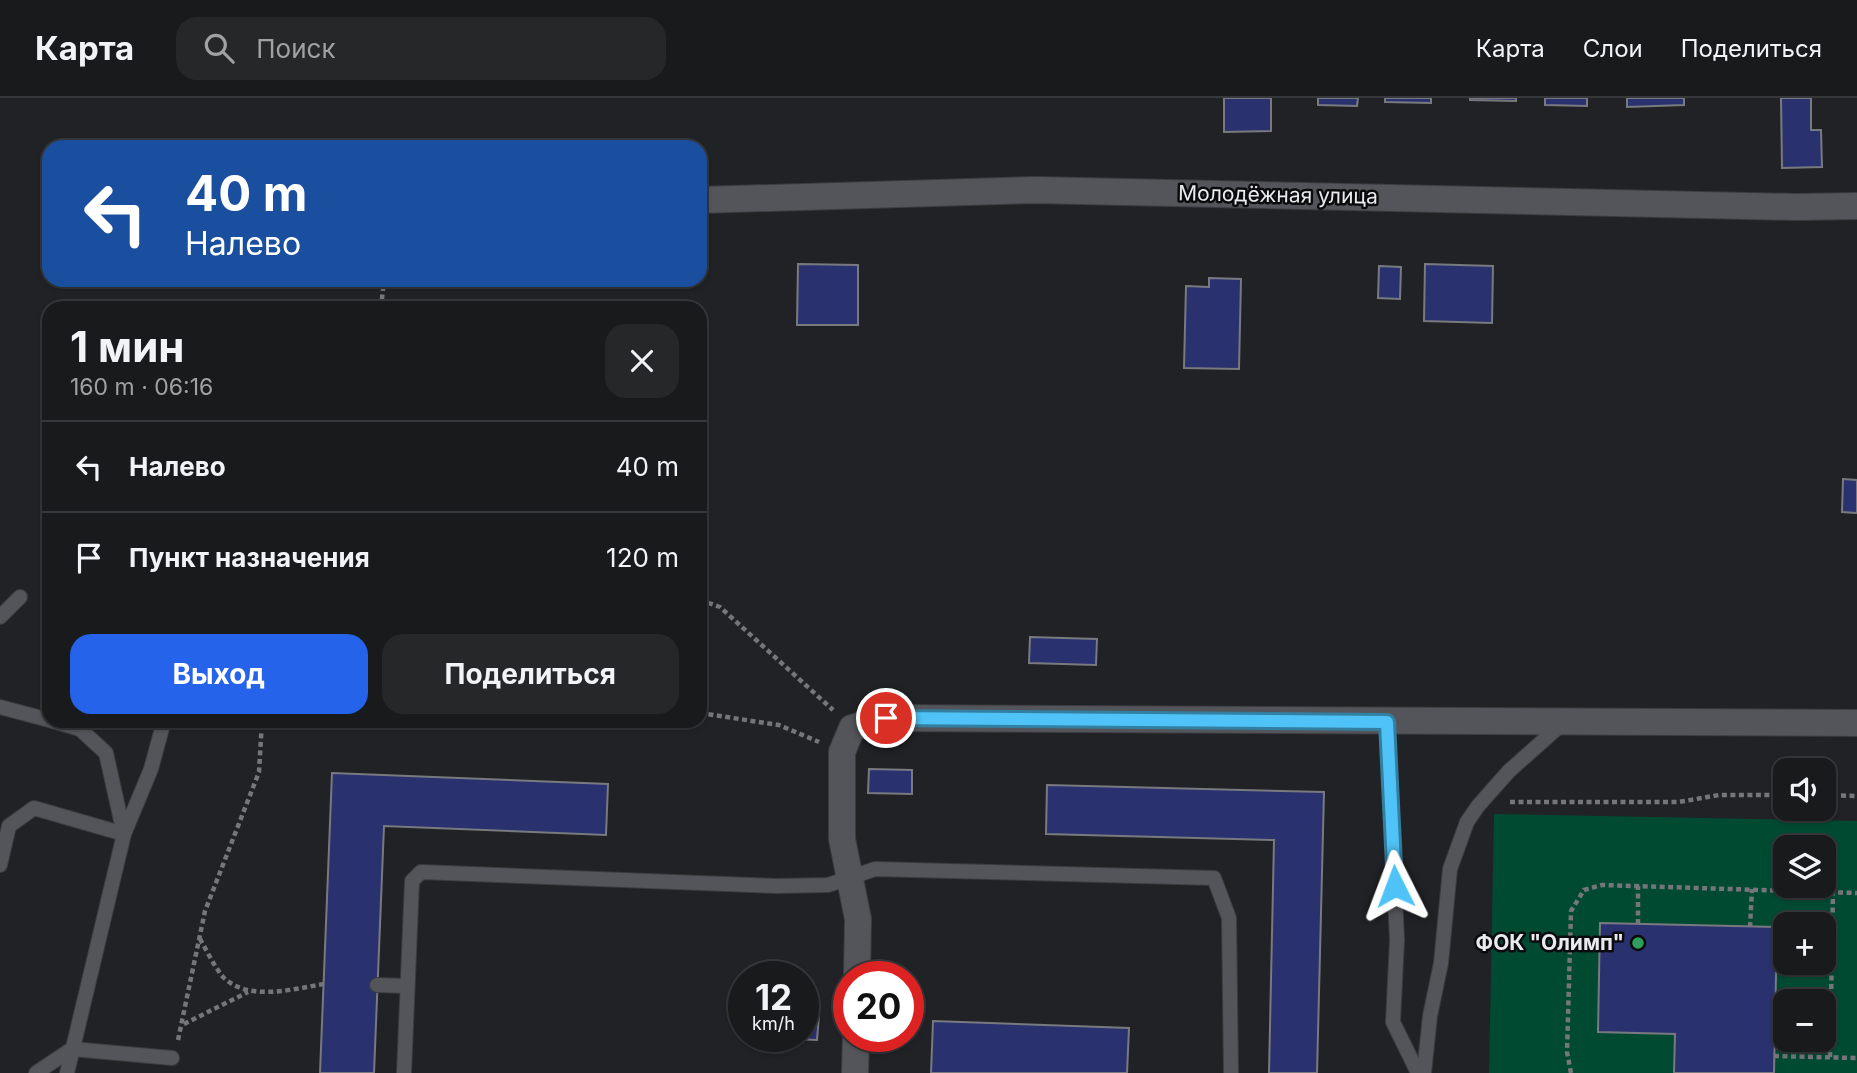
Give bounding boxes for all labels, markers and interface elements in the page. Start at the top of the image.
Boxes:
search box [176,17,666,80]
text: Карта [35,28,134,68]
icon: search [200,29,238,67]
text: Поиск [256,33,335,64]
text: Карта [1476,34,1545,63]
text: Слои [1583,34,1643,63]
text: Поделиться [1681,34,1822,63]
text: 40 m [185,164,308,223]
icon: left [70,168,161,259]
street label: Молодёжная улица [1178,180,1378,209]
text: Налево [185,224,301,263]
text: 1 мин [70,321,184,372]
button: close [605,324,679,398]
text: 160 m · 06:16 [70,373,213,401]
icon: left [70,448,108,486]
text: Налево [129,451,226,482]
text: 40 m [616,451,679,482]
icon: arrive [70,539,108,577]
text: Пункт назначения [129,542,370,573]
text: 120 m [606,542,679,573]
button: Выход [70,634,368,714]
button: Поделиться [382,634,679,714]
pin [856,688,916,748]
icon: arrive [867,699,905,737]
map controls [1773,758,1836,1052]
button: sound [1773,758,1836,821]
button: layers [1773,835,1836,898]
position arrow [1358,849,1432,923]
button: + [1773,912,1836,975]
place label: ФОК "Олимп" [1476,930,1624,955]
marker: ФОК "Олимп" [1630,935,1646,951]
speed limit sign: 20 [833,961,924,1052]
text: 12 [755,976,792,1018]
button: − [1773,989,1836,1052]
text: km/h [752,1013,795,1034]

